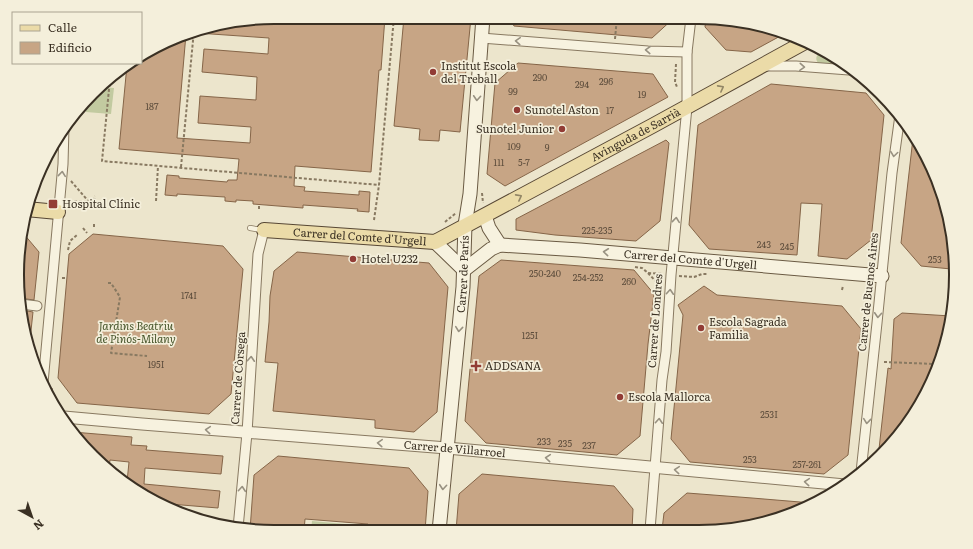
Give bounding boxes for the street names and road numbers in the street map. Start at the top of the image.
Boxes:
street label: Avinguda de Sarrià [588,103,683,164]
street label: Carrer del Comte d'Urgell [293,223,427,248]
street label: Carrer de Buenos Aires [853,232,881,352]
street label: Carrer de París [452,235,472,314]
street label: Carrer del Comte d'Urgell [623,245,758,272]
street label: Carrer de Londres [643,273,665,368]
street label: Carrer de Còrsega [226,331,248,425]
street label: Carrer de Villarroel [403,436,507,460]

